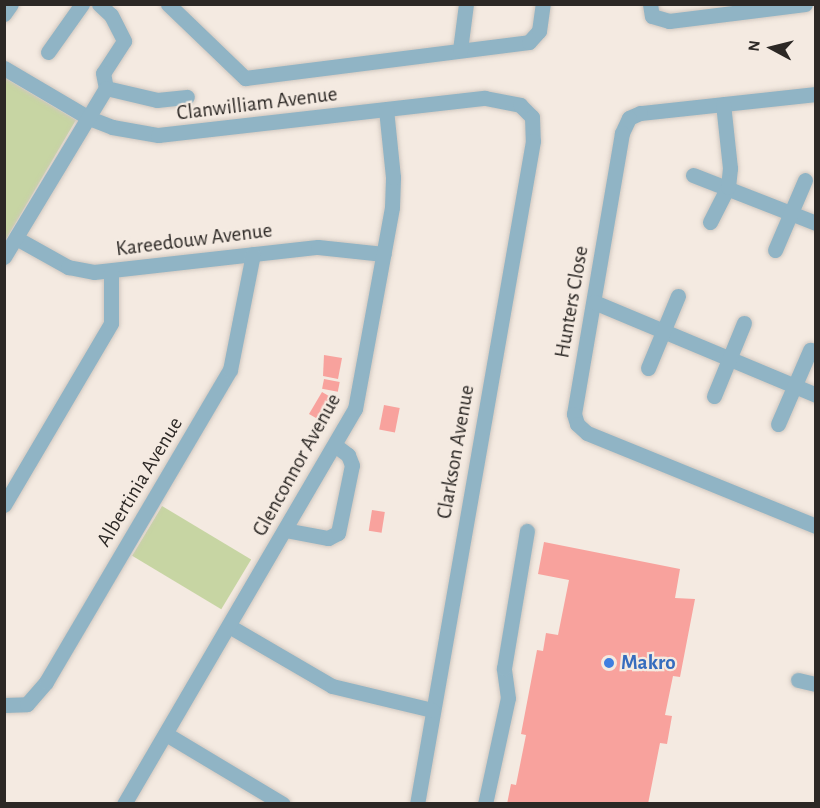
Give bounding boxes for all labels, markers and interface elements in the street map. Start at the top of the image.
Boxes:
north arrow [742,18,802,78]
text: N [746,39,763,52]
street label: Clanwilliam Avenue [175,82,339,126]
street label: Kareedouw Avenue [114,218,274,262]
street label: Hunters Close [550,244,594,360]
street label: Clarkson Avenue [432,383,480,521]
street label: Glenconnor Avenue [247,389,347,541]
street label: Albertinia Avenue [91,413,189,551]
place label: Makro [621,650,676,676]
marker: Makro [602,656,616,670]

